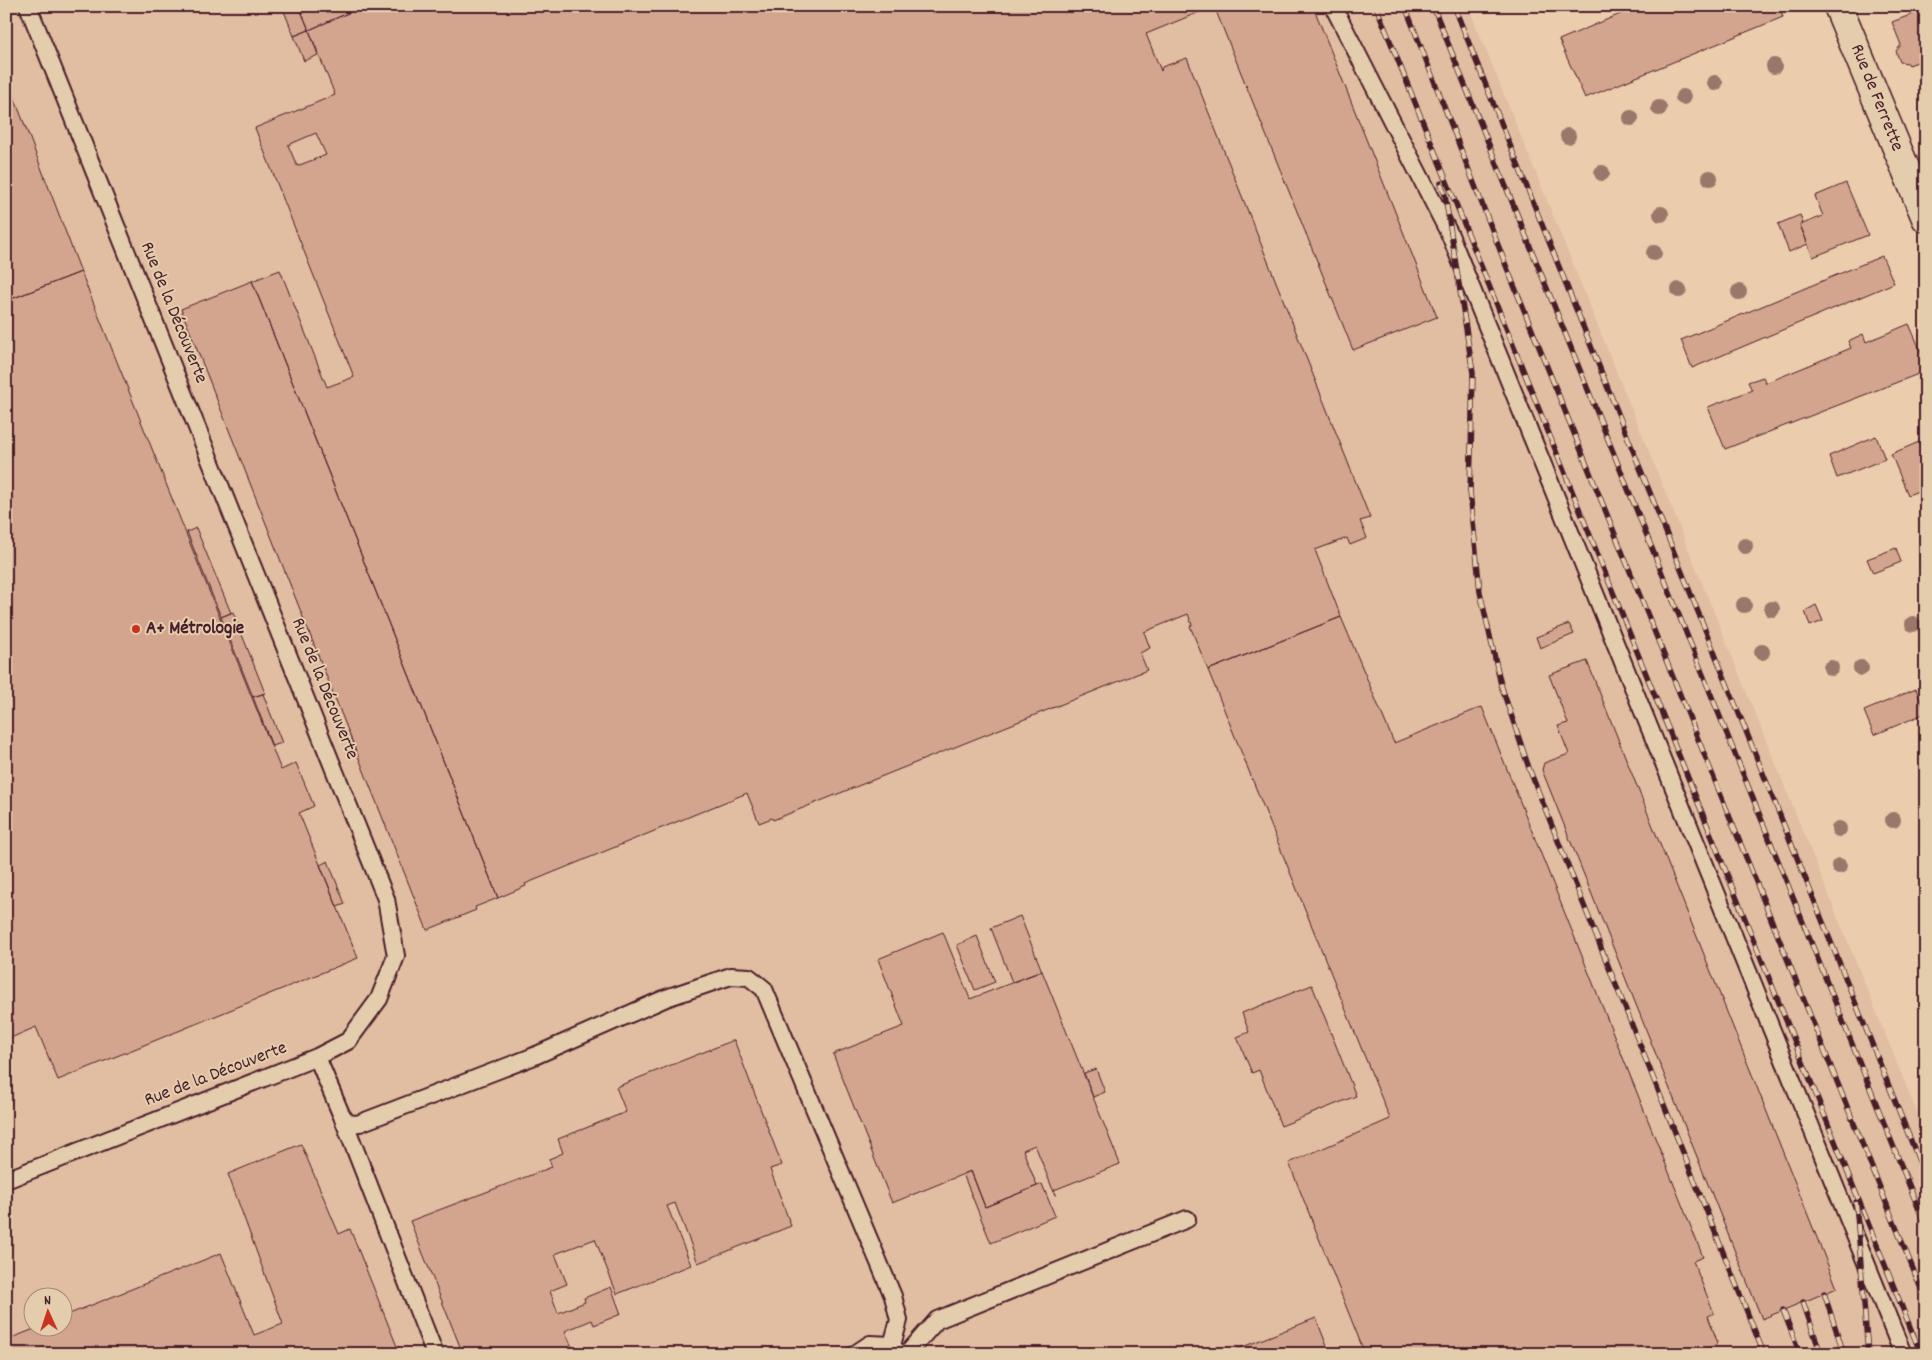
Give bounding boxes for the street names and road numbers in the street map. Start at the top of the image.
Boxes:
street label: Rue de Ferrette [1842,40,1910,156]
street label: Rue de la Découverte [132,238,214,388]
street label: Rue de la Découverte [283,614,365,764]
street label: Rue de la Découverte [141,1035,291,1115]

